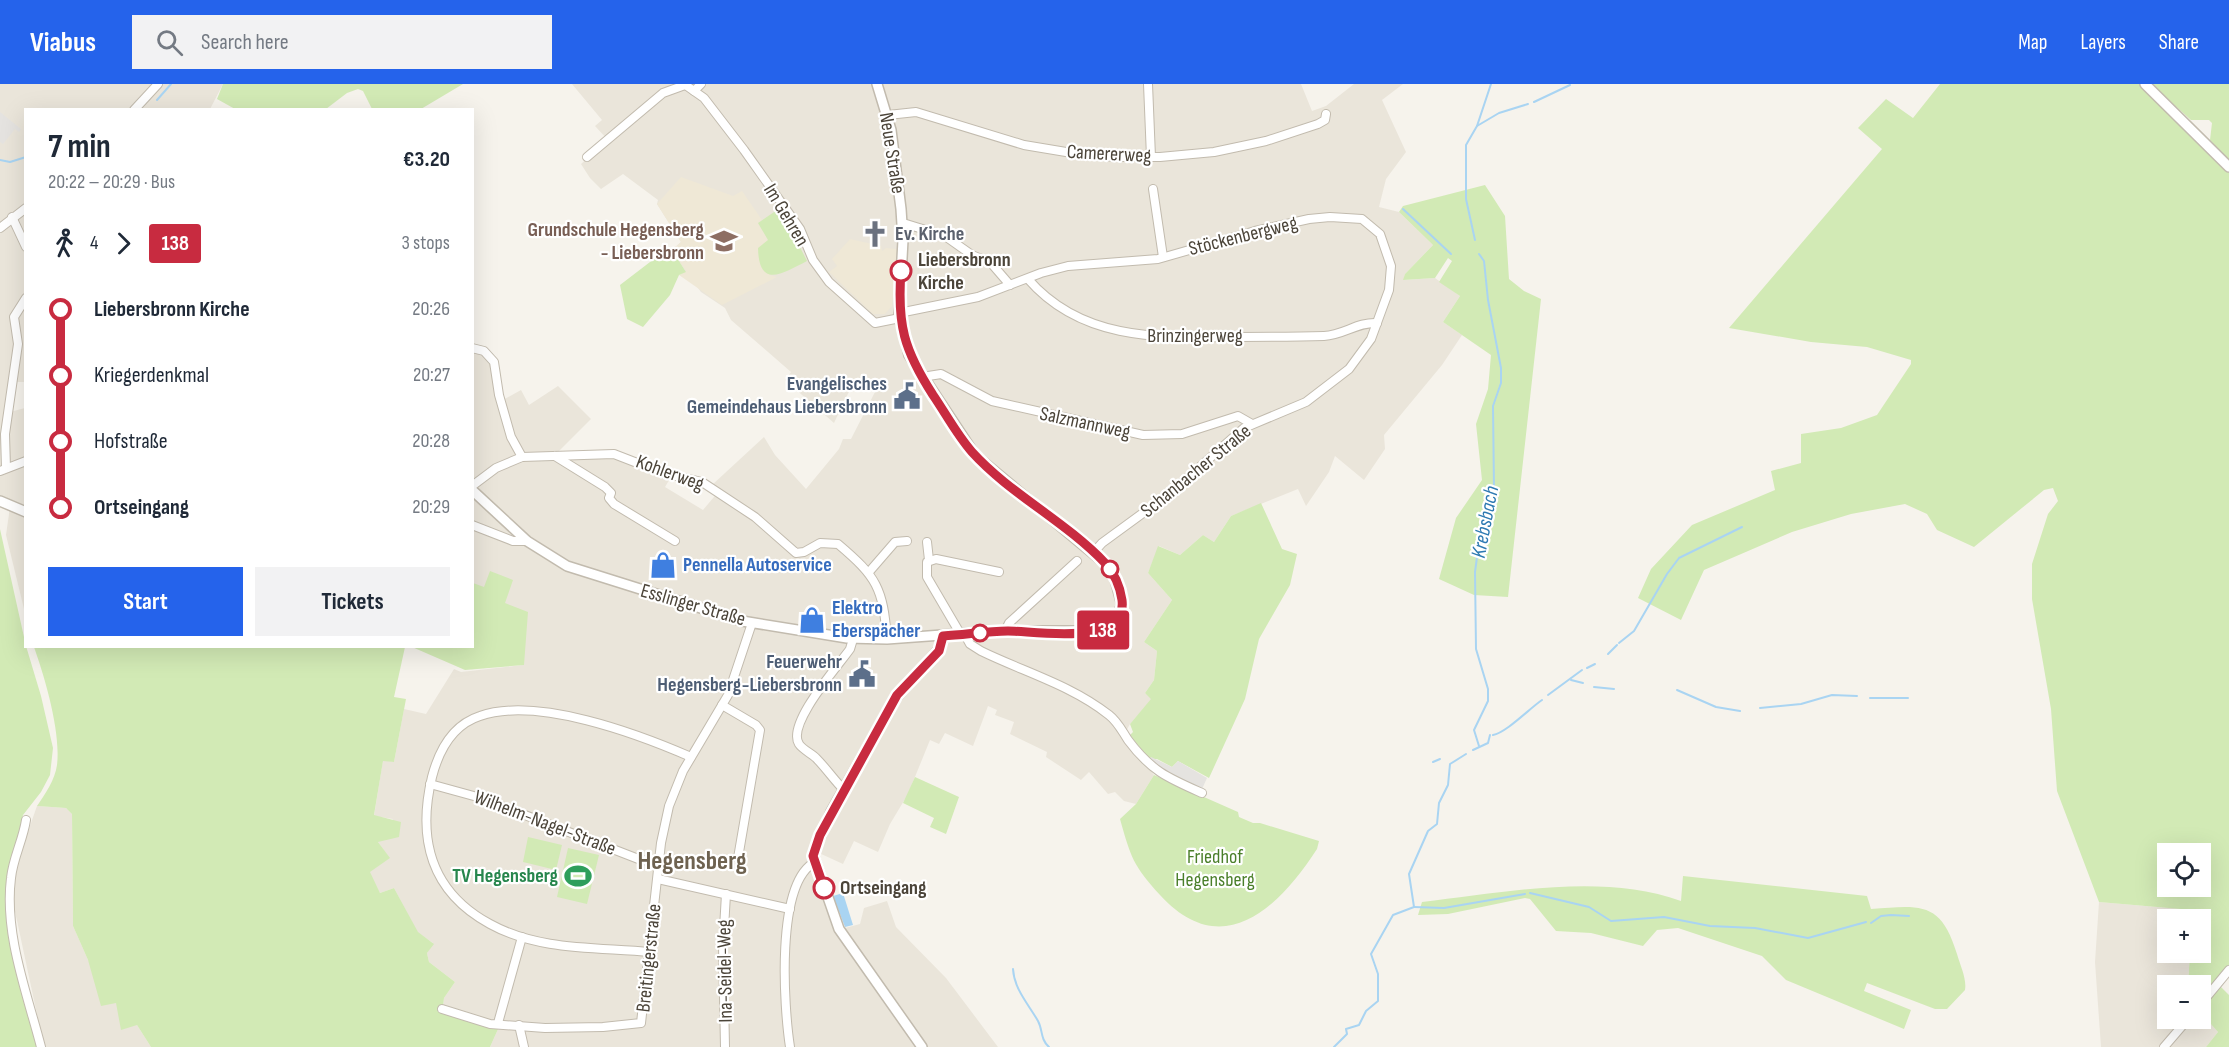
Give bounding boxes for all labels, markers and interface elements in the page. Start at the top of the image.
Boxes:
search box [132,15,552,69]
text: Viabus [30,26,96,59]
icon: search [153,26,186,59]
text: Search here [201,29,288,56]
text: Map [2018,30,2047,55]
text: Layers [2080,30,2126,55]
text: Share [2159,30,2199,55]
street label: Neue Straße [874,111,910,195]
text: 7 min [48,127,111,167]
street label: Camererweg [1066,140,1152,168]
text: €3.20 [403,146,450,173]
text: 20:22 – 20:29 · Bus [48,170,175,194]
street label: Im Gehren [758,179,814,251]
street label: Stöckenbergweg [1186,211,1300,261]
place label: Grundschule Hegensberg - Liebersbronn [527,218,705,265]
church icon: Ev. Kirche [860,219,890,249]
place label: Ev. Kirche [895,222,964,246]
school or university icon: Grundschule Hegensberg - Liebersbronn [709,226,739,256]
icon: walk [48,227,81,260]
icon: forward [107,227,140,260]
text: 4 [90,231,98,255]
text: 138 [161,231,189,256]
text: 3 stops [402,231,450,255]
place label: Liebersbronn Kirche [918,248,1011,295]
marker: Liebersbronn Kirche [890,260,912,282]
text: Liebersbronn Kirche [94,296,250,323]
text: 20:26 [412,297,450,321]
street label: Brinzingerweg [1147,324,1243,348]
text: Kriegerdenkmal [94,362,209,389]
text: 20:27 [413,363,450,387]
place label: Evangelisches Gemeindehaus Liebersbronn [687,372,887,419]
public building icon: Evangelisches Gemeindehaus Liebersbronn [892,381,922,411]
street label: Salzmannweg [1038,402,1132,444]
street label: Schanbacher Straße [1136,419,1256,523]
text: Hofstraße [94,428,168,455]
text: 20:28 [412,429,450,453]
street label: Kohlerweg [633,450,707,496]
water label: Krebsbach [1466,484,1504,560]
text: Ortseingang [94,494,189,521]
text: 20:29 [412,495,450,519]
shop icon: Pennella Autoservice [648,550,678,580]
place label: Pennella Autoservice [683,553,832,577]
unlabelled marker [1101,560,1119,578]
button: Start [48,567,243,636]
button: Tickets [255,567,450,636]
street label: Esslinger Straße [638,579,748,631]
place label: Elektro Eberspächer [832,596,921,643]
shop icon: Elektro Eberspächer [797,605,827,635]
line badge: 138 [1068,610,1138,650]
text: 138 [1089,618,1117,643]
unlabelled marker [971,624,989,642]
place label: Feuerwehr Hegensberg-Liebersbronn [657,650,842,697]
public building icon: Feuerwehr Hegensberg-Liebersbronn [847,659,877,689]
street label: Wilhelm-Nagel-Straße [471,785,619,861]
map controls [2157,843,2211,1029]
button: locate [2157,843,2211,897]
park label: Friedhof Hegensberg [1175,845,1255,892]
district label: Hegensberg [637,846,747,877]
sports icon: TV Hegensberg [563,861,593,891]
place label: TV Hegensberg [452,864,559,888]
place label: Ortseingang [840,876,927,900]
marker: Ortseingang [813,877,835,899]
street label: Breitingerstraße [631,903,667,1013]
button: + [2157,909,2211,963]
street label: Ina-Seidel-Weg [712,919,738,1023]
button: − [2157,975,2211,1029]

